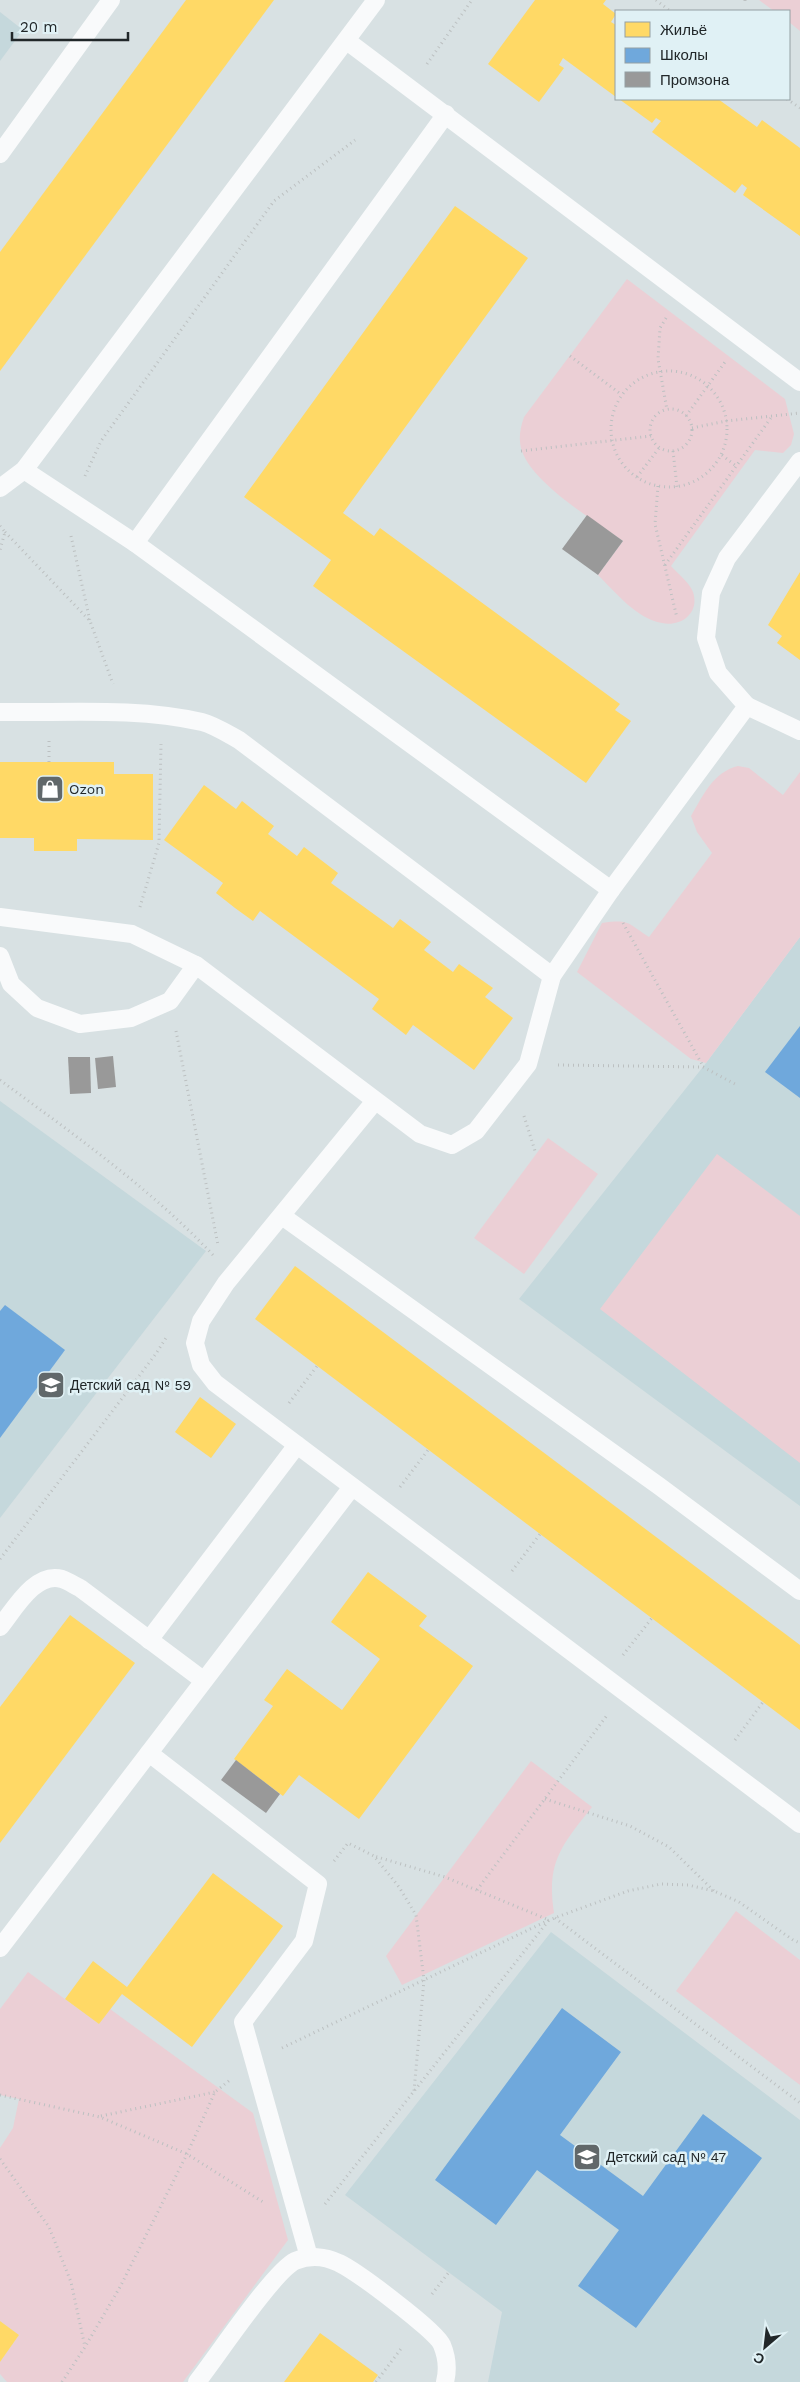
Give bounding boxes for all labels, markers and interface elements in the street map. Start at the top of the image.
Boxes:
scale bar [12,10,129,42]
legend [615,10,790,100]
text: 20 m [20,18,58,36]
text: Жильё [660,21,707,39]
text: Школы [660,46,708,64]
text: Промзона [660,71,730,89]
shop icon: Ozon [35,774,65,804]
place label: Ozon [69,781,104,797]
school or university icon: Детский сад № 59 [36,1370,66,1400]
place label: Детский сад № 59 [70,1377,191,1393]
school or university icon: Детский сад № 47 [572,2142,602,2172]
place label: Детский сад № 47 [606,2149,726,2165]
north arrow [740,2322,790,2372]
text: С [751,2349,767,2368]

